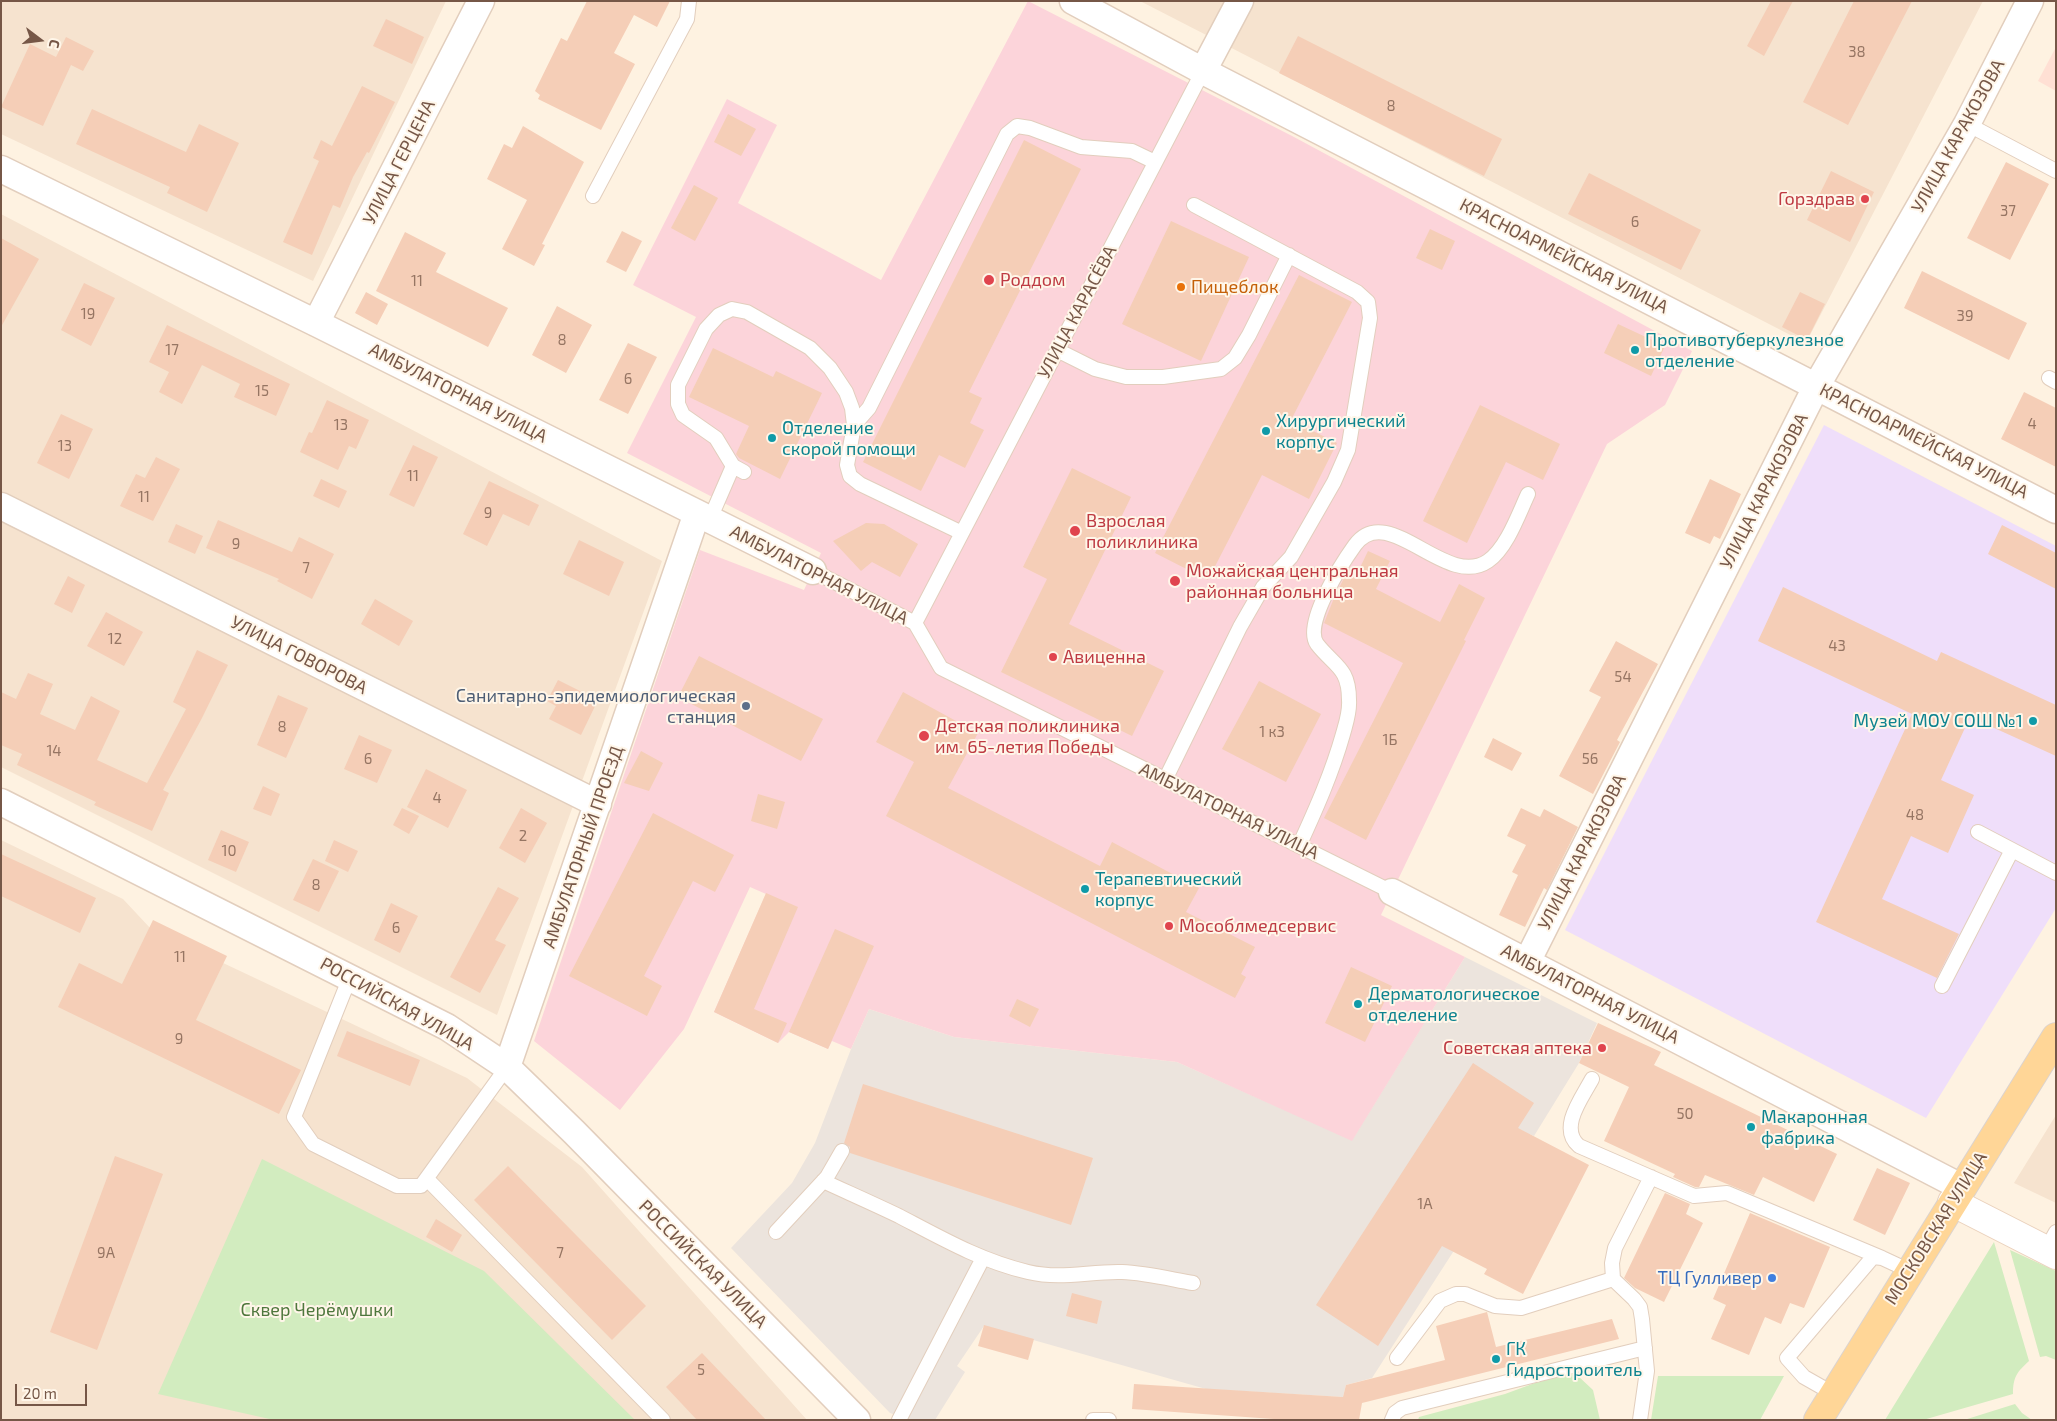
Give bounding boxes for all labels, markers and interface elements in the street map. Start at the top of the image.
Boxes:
north arrow [15,15,65,65]
text: С [46,38,64,50]
house number: 38 [1848,43,1866,61]
street label: УЛИЦА КАРАКОЗОВА [1907,56,2009,216]
street label: УЛИЦА ГЕРЦЕНА [358,96,440,228]
house number: 8 [1386,97,1396,115]
place label: Горздрав [1778,188,1855,210]
marker: Горздрав [1859,193,1871,205]
street label: КРАСНОАРМЕЙСКАЯ УЛИЦА [1456,194,1672,318]
house number: 37 [2000,202,2016,220]
house number: 6 [1631,213,1639,231]
street label: УЛИЦА КАРАСЁВА [1033,242,1121,382]
place label: Роддом [1000,269,1065,291]
house number: 11 [411,272,423,290]
marker: Роддом [982,273,996,287]
place label: Пищеблок [1191,276,1279,298]
marker: Пищеблок [1175,281,1187,293]
house number: 19 [81,305,95,323]
house number: 39 [1957,307,1973,325]
place label: Противотуберкулезное отделение [1645,329,1844,372]
house number: 8 [557,331,567,349]
street label: АМБУЛАТОРНАЯ УЛИЦА [365,339,551,447]
house number: 17 [165,341,179,359]
marker: Противотуберкулезное отделение [1629,344,1641,356]
house number: 6 [624,370,632,388]
street label: КРАСНОАРМЕЙСКАЯ УЛИЦА [1816,379,2032,503]
house number: 15 [255,382,269,400]
place label: Хирургический корпус [1276,410,1406,452]
street label: УЛИЦА КАРАКОЗОВА [1715,410,1813,572]
house number: 4 [2027,415,2037,433]
house number: 13 [334,416,348,434]
place label: Отделение скорой помощи [782,417,916,459]
marker: Хирургический корпус [1260,425,1272,437]
marker: Отделение скорой помощи [766,432,778,444]
house number: 13 [58,437,72,455]
house number: 11 [407,467,419,485]
house number: 11 [138,488,150,506]
house number: 9 [484,504,492,522]
place label: Взрослая поликлиника [1086,510,1198,552]
street label: АМБУЛАТОРНАЯ УЛИЦА [726,521,912,629]
marker: Взрослая поликлиника [1068,524,1082,538]
house number: 9 [232,535,240,553]
house number: 7 [302,559,310,577]
place label: Можайская центральная районная больница [1186,560,1399,602]
marker: Можайская центральная районная больница [1168,574,1182,588]
street label: УЛИЦА ГОВОРОВА [227,611,371,699]
house number: 12 [108,630,122,648]
house number: 43 [1828,637,1846,655]
place label: Авиценна [1063,646,1146,668]
marker: Авиценна [1047,651,1059,663]
house number: 54 [1614,668,1632,686]
place label: Санитарно-эпидемиологическая станция [456,685,736,728]
marker: Санитарно-эпидемиологическая станция [740,700,752,712]
place label: Музей МОУ СОШ №1 [1853,710,2023,732]
place label: Детская поликлиника им. 65-летия Победы [935,715,1120,758]
marker: Музей МОУ СОШ №1 [2027,715,2039,727]
house number: 8 [277,718,287,736]
house number: 1 к3 [1259,723,1285,741]
marker: Детская поликлиника им. 65-летия Победы [917,729,931,743]
house number: 1Б [1383,731,1397,749]
house number: 14 [46,742,62,760]
street label: АМБУЛАТОРНЫЙ ПРОЕЗД [538,743,628,951]
house number: 6 [364,750,372,768]
house number: 56 [1582,750,1598,768]
street label: АМБУЛАТОРНАЯ УЛИЦА [1136,758,1322,864]
street label: УЛИЦА КАРАКОЗОВА [1533,771,1631,933]
house number: 4 [432,789,442,807]
house number: 48 [1906,806,1924,824]
house number: 2 [519,827,527,845]
house number: 10 [221,842,237,860]
place label: Терапевтический корпус [1095,868,1242,911]
house number: 8 [311,876,321,894]
marker: Терапевтический корпус [1079,883,1091,895]
place label: Мособлмедсервис [1179,915,1336,937]
house number: 6 [392,919,400,937]
marker: Мособлмедсервис [1163,920,1175,932]
street label: АМБУЛАТОРНАЯ УЛИЦА [1497,940,1683,1048]
house number: 11 [174,948,186,966]
street label: РОССИЙСКАЯ УЛИЦА [316,953,478,1055]
place label: Дерматологическое отделение [1368,983,1540,1026]
marker: Дерматологическое отделение [1352,998,1364,1010]
house number: 9 [175,1030,183,1048]
place label: Советская аптека [1443,1037,1592,1059]
marker: Советская аптека [1596,1042,1608,1054]
house number: 50 [1676,1105,1694,1123]
place label: Макаронная фабрика [1761,1106,1868,1148]
marker: Макаронная фабрика [1745,1121,1757,1133]
street label: МОСКОВСКАЯ УЛИЦА [1880,1148,1992,1308]
street label: РОССИЙСКАЯ УЛИЦА [634,1195,772,1333]
house number: 1А [1417,1195,1433,1213]
house number: 9А [97,1244,115,1262]
house number: 7 [556,1244,564,1262]
place label: ТЦ Гулливер [1657,1267,1762,1289]
marker: ТЦ Гулливер [1766,1272,1778,1284]
park label: Сквер Черёмушки [240,1299,394,1321]
place label: ГК Гидростроитель [1506,1338,1642,1380]
marker: ГК Гидростроитель [1490,1353,1502,1365]
house number: 5 [697,1361,705,1379]
scale bar [18,1374,90,1406]
text: 20 m [23,1384,57,1402]

